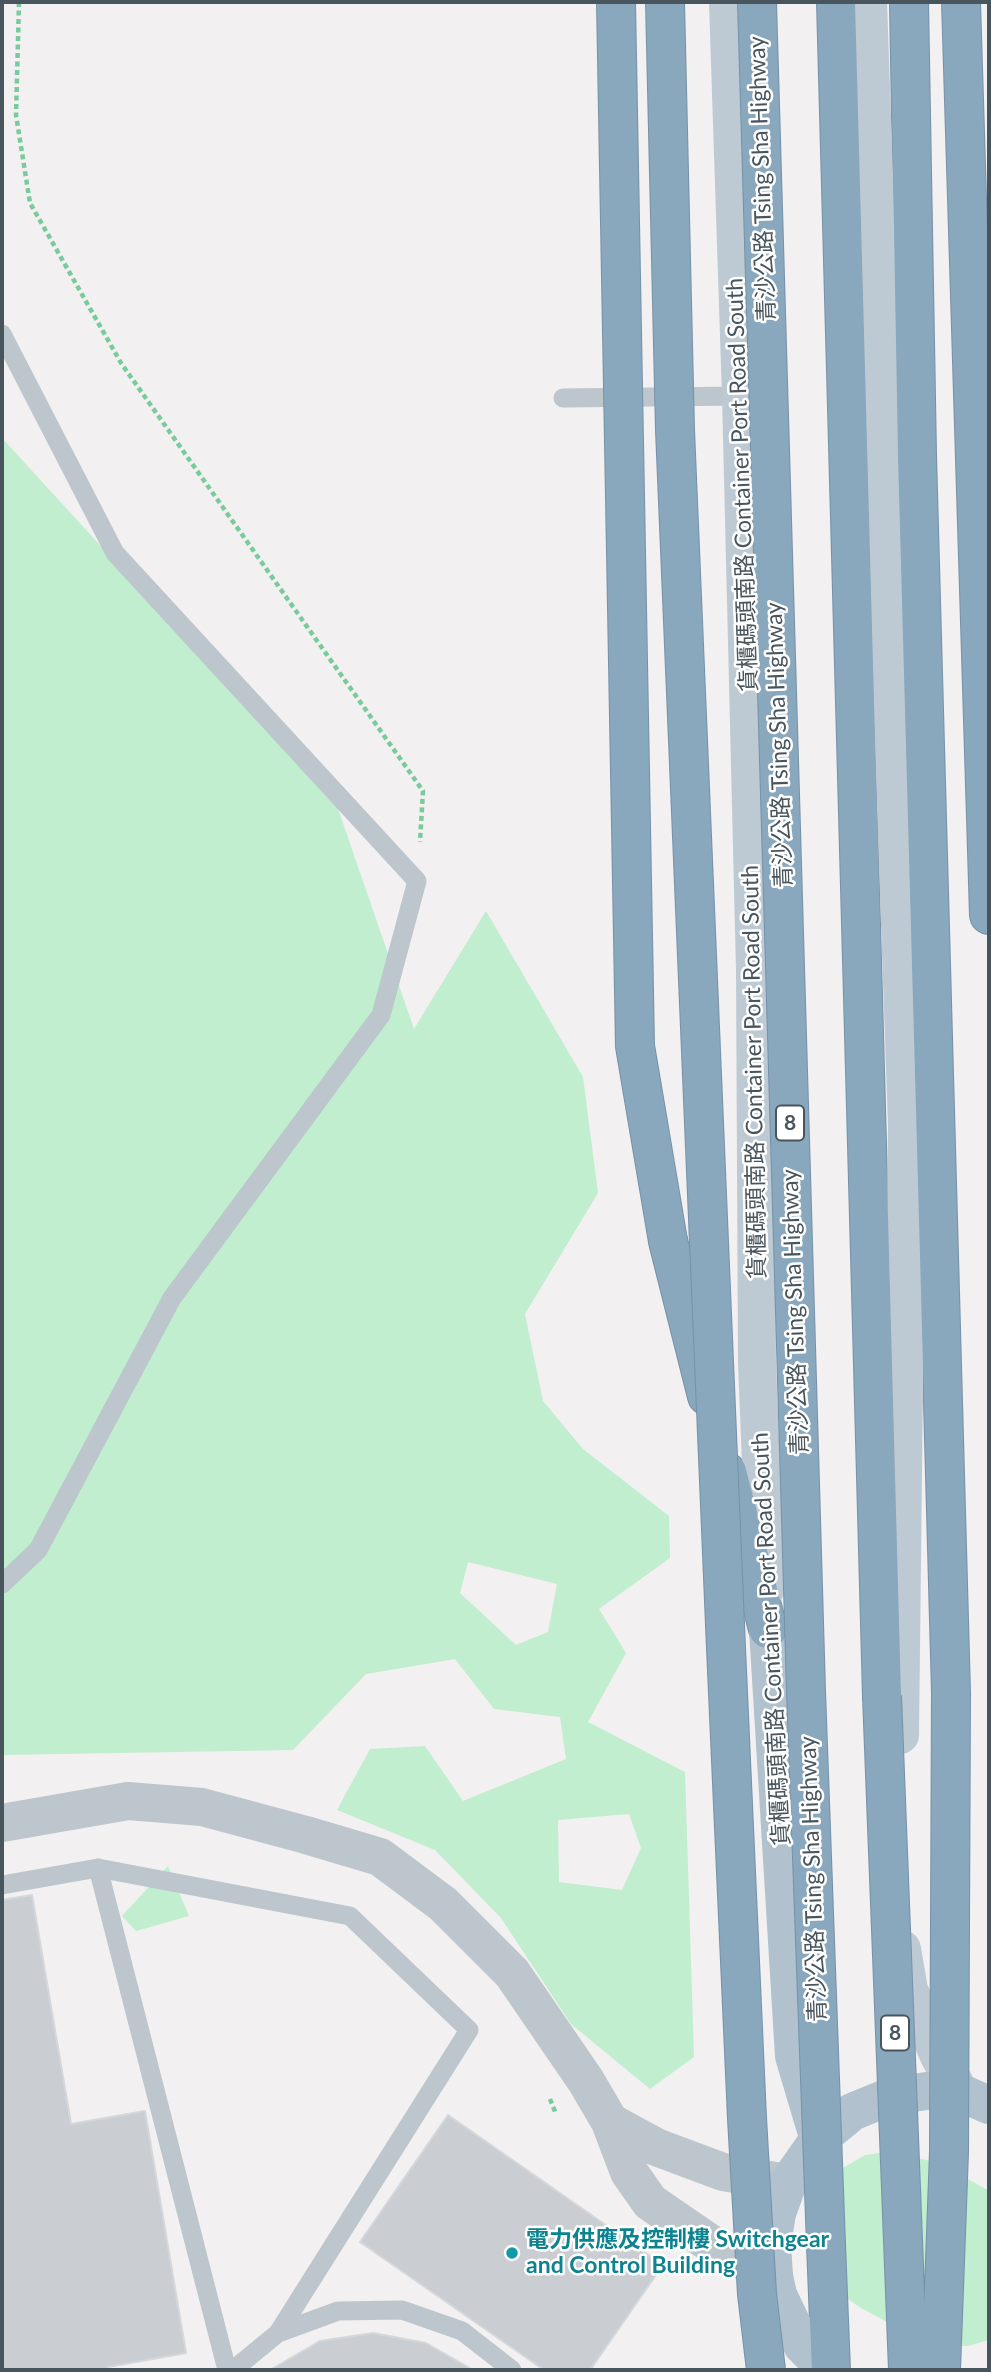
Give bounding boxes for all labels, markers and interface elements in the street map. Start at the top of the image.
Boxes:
street label: 青沙公路 Tsing Sha Highway [743,36,781,322]
street label: 貨櫃碼頭南路 Container Port Road South [721,278,763,692]
street label: 青沙公路 Tsing Sha Highway [760,602,798,888]
street label: 貨櫃碼頭南路 Container Port Road South [737,865,771,1279]
road number: 8 [776,1106,804,1140]
street label: 青沙公路 Tsing Sha Highway [776,1169,814,1455]
street label: 貨櫃碼頭南路 Container Port Road South [746,1431,796,1847]
street label: 青沙公路 Tsing Sha Highway [794,1736,832,2022]
road number: 8 [881,2016,909,2050]
place label: 電力供應及控制樓 Switchgear and Control Building [526,2226,829,2280]
marker: 電力供應及控制樓 Switchgear and Control Building [504,2245,520,2261]

